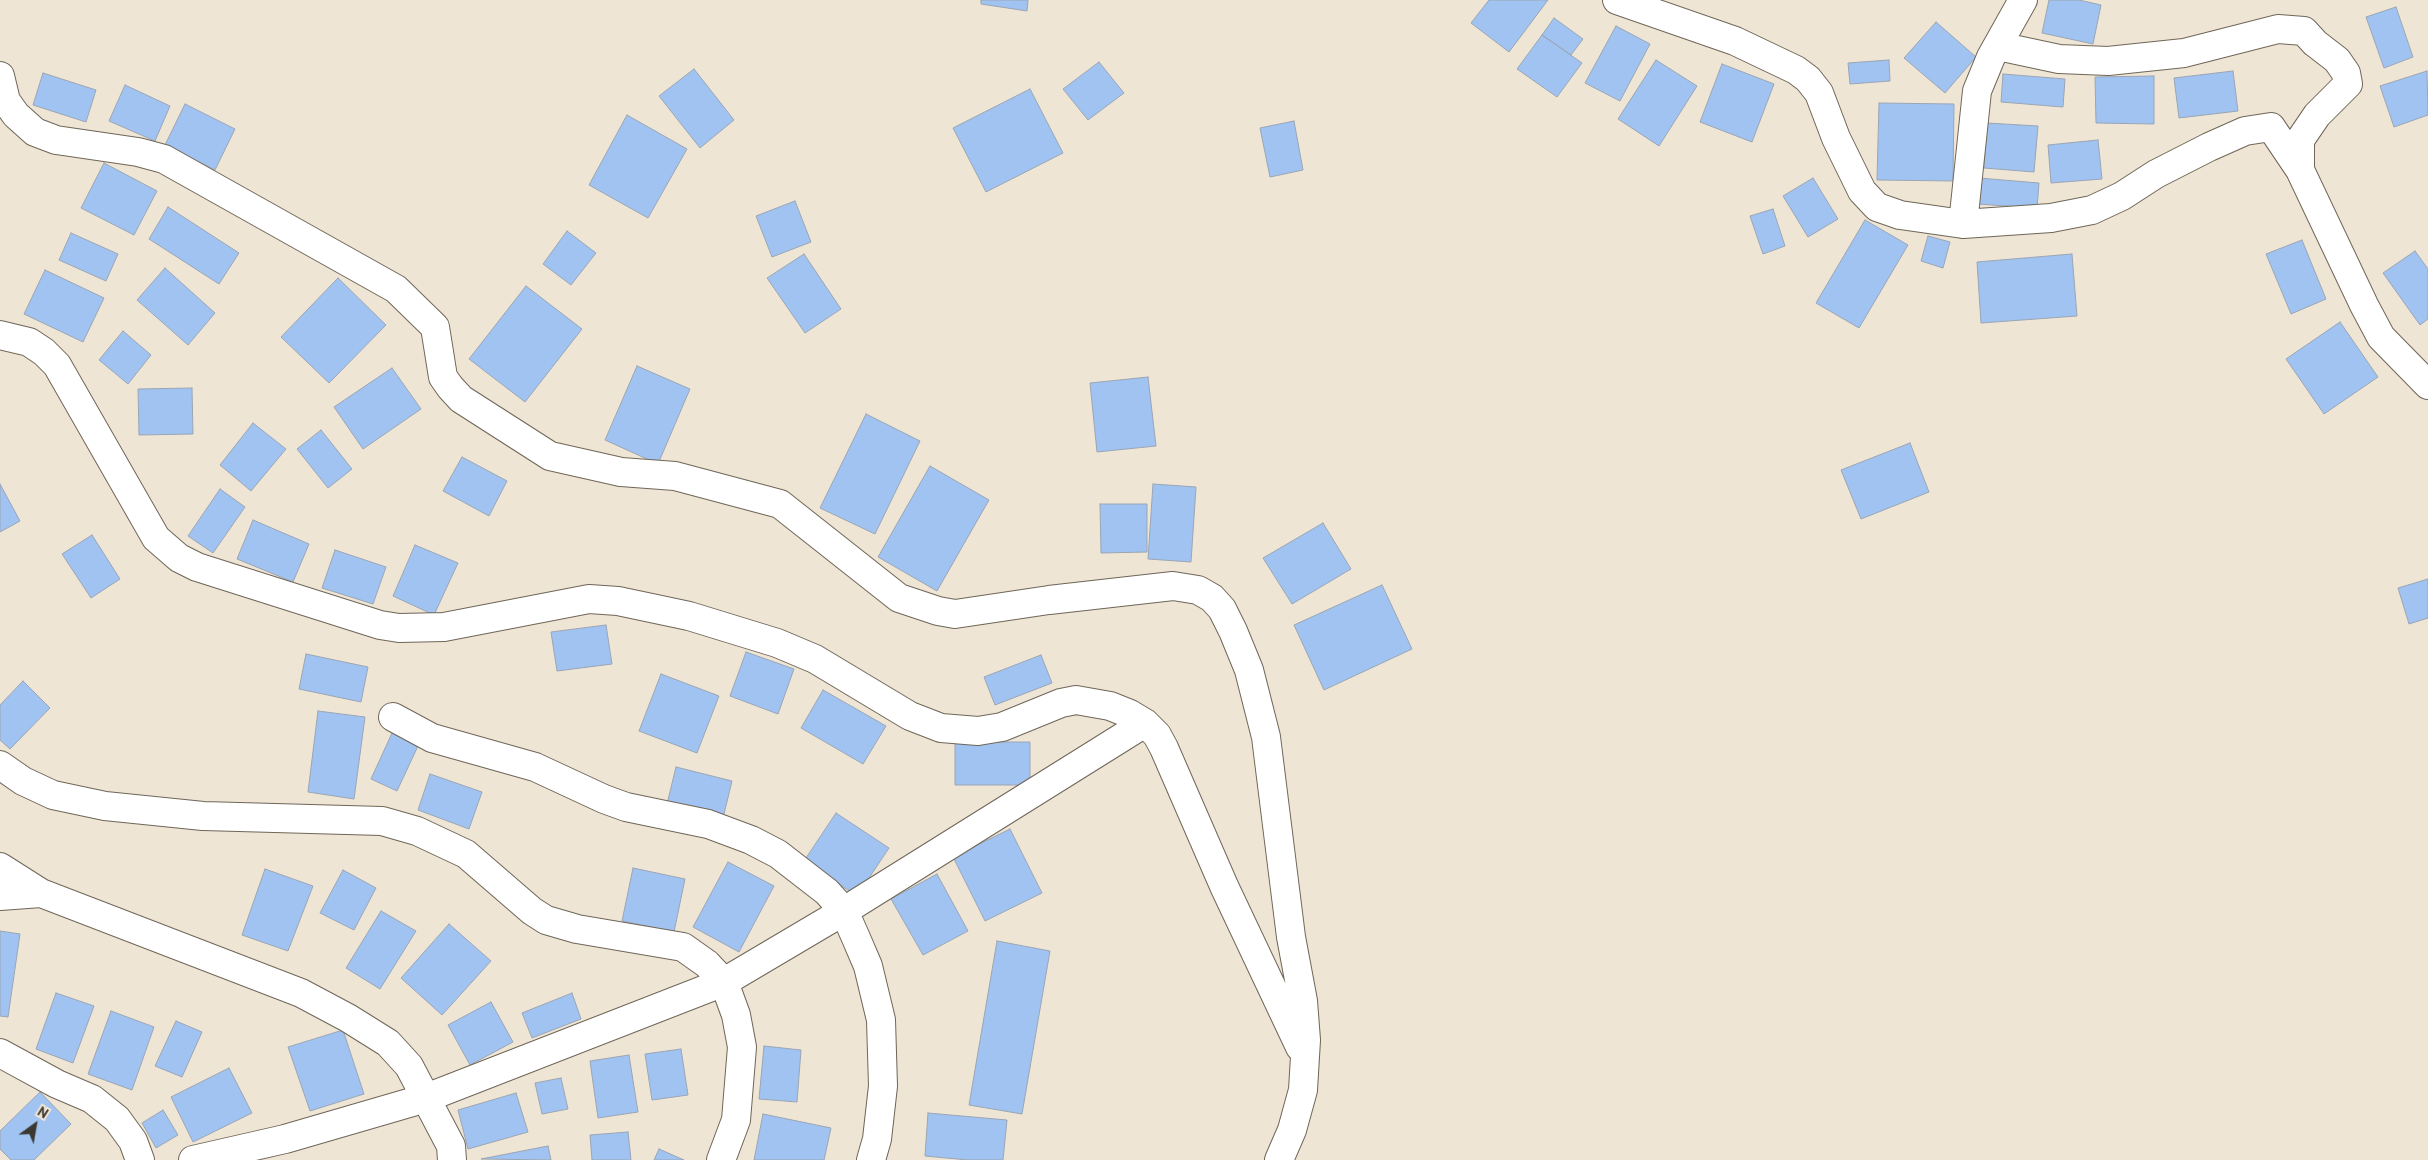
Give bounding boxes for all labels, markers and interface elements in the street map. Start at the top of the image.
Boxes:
north arrow [10,1100,60,1150]
text: N [34,1102,52,1122]

